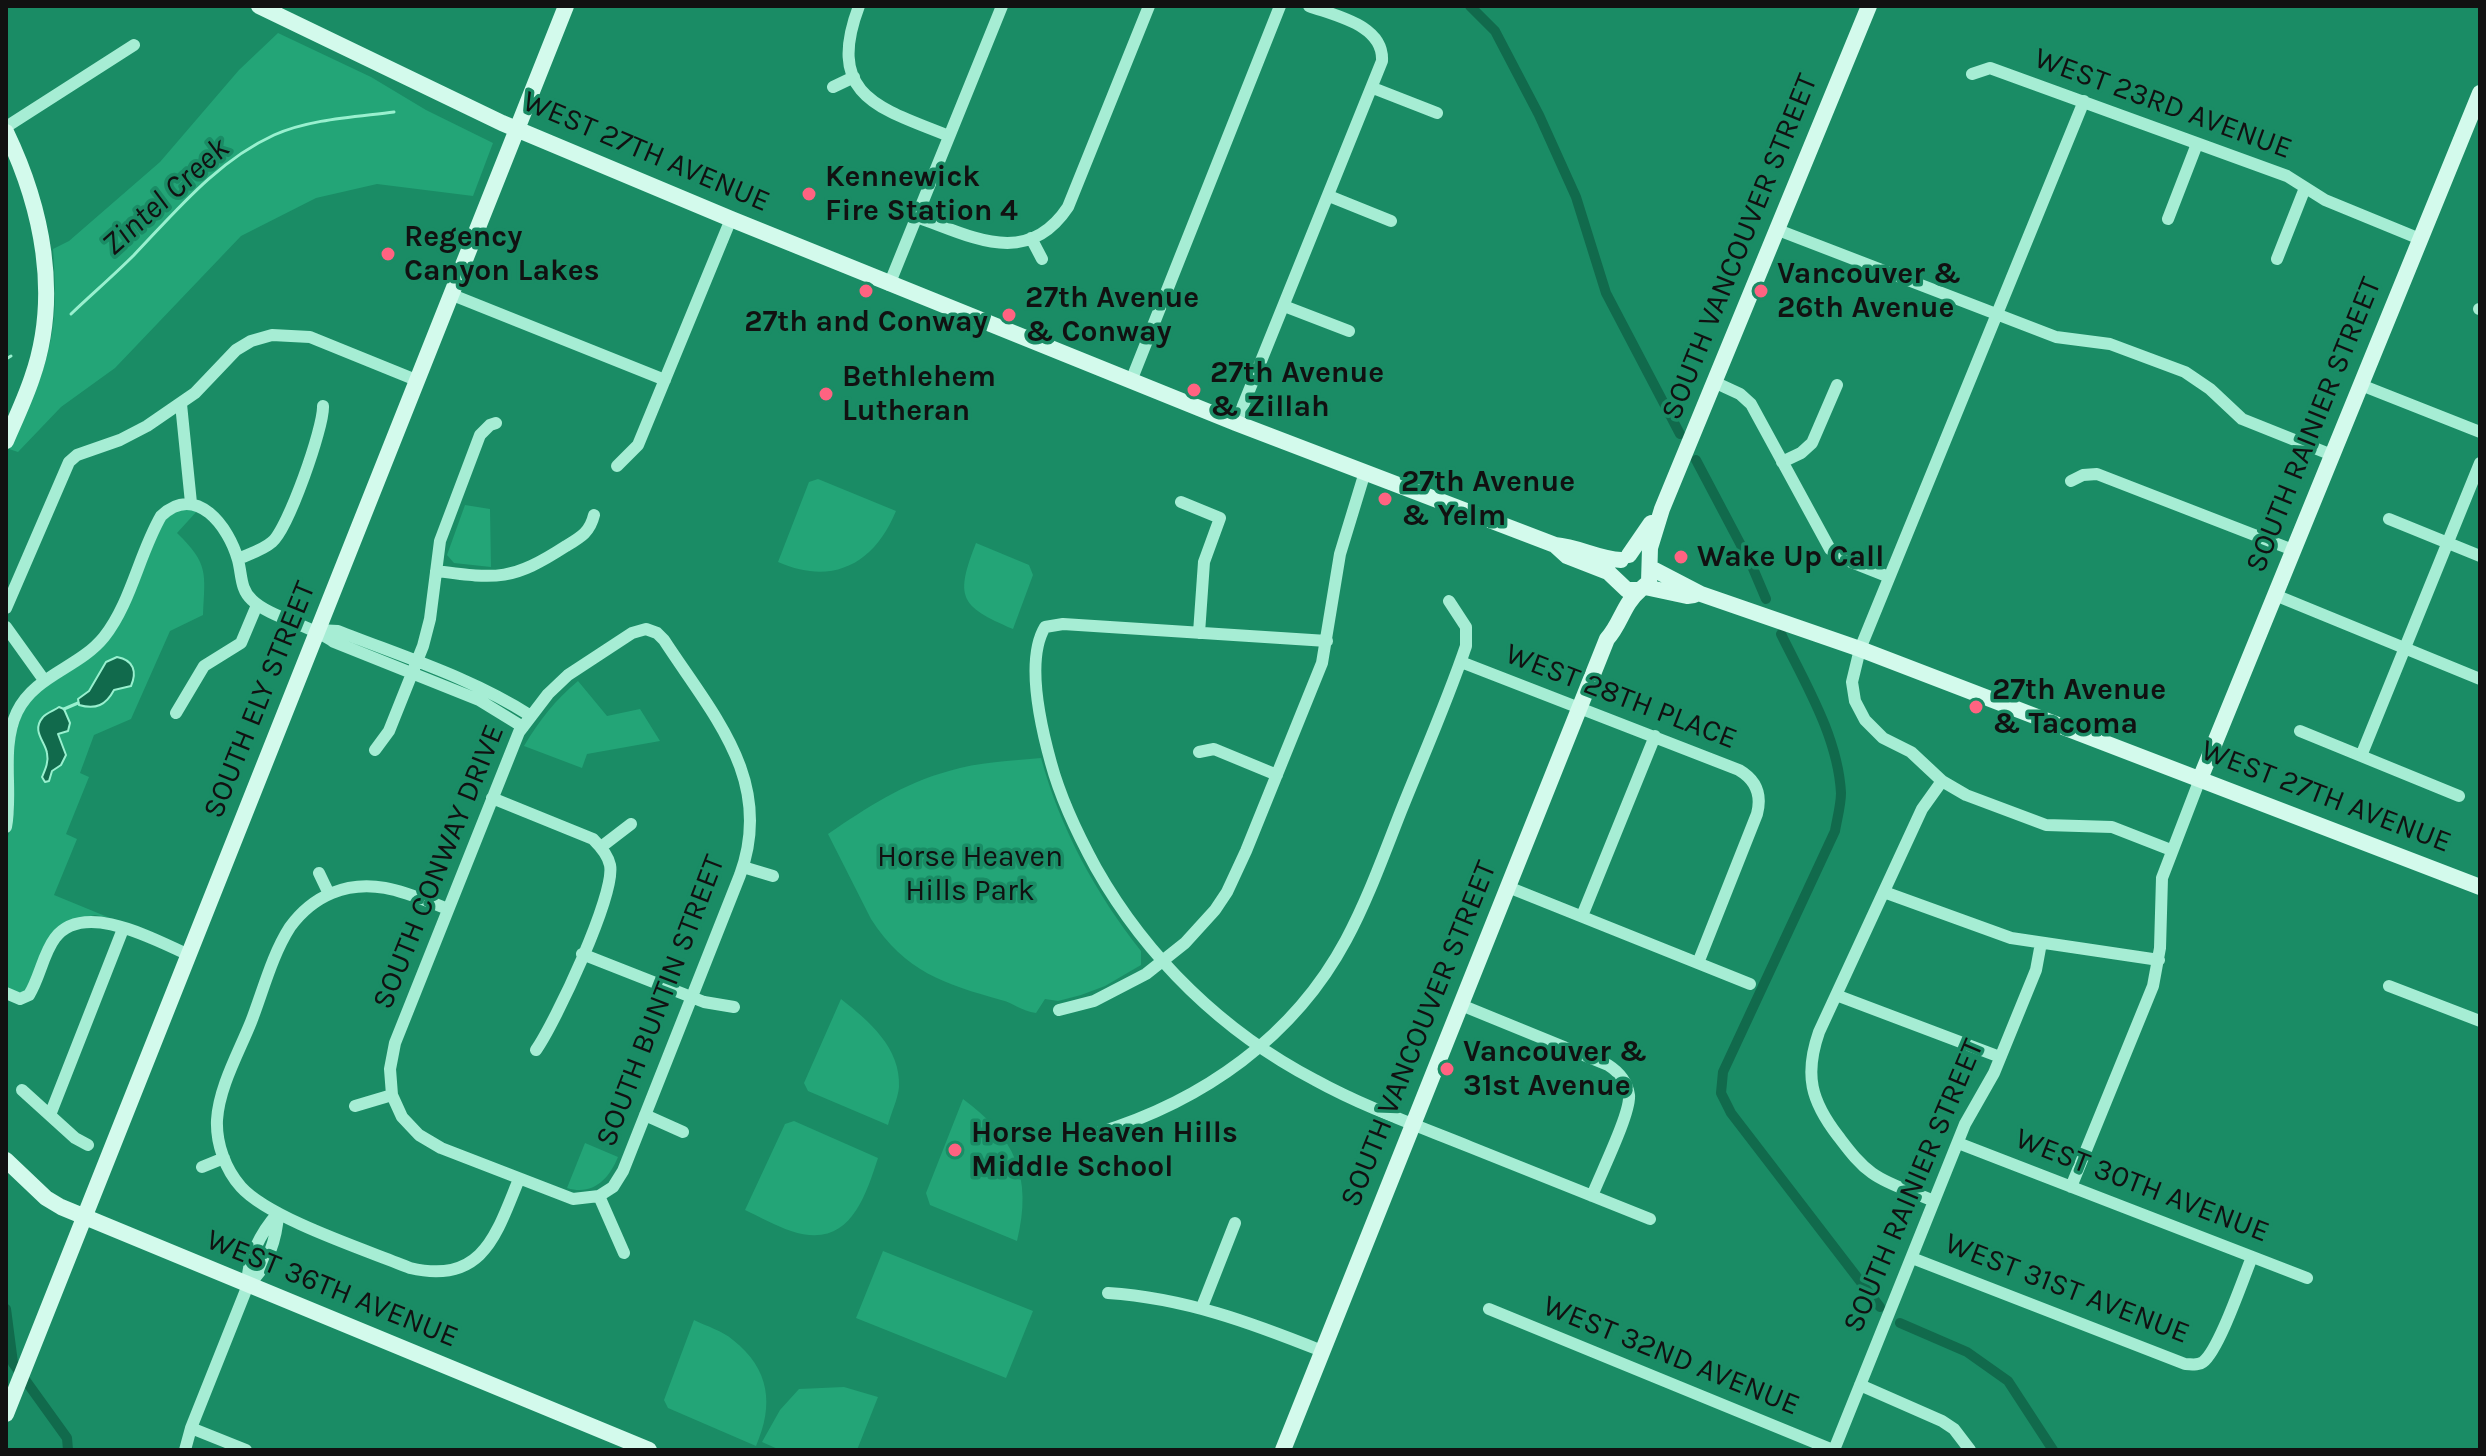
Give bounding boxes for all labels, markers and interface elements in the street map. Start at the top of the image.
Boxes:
street label: WEST 23RD AVENUE [2029,41,2297,167]
street label: SOUTH VANCOUVER STREET [1654,69,1826,425]
street label: WEST 27TH AVENUE [517,84,775,220]
water label: Zintel Creek [94,130,238,264]
place label: Kennewick Fire Station 4 [825,159,1018,230]
marker: Kennewick Fire Station 4 [800,185,818,203]
place label: Regency Canyon Lakes [404,219,599,290]
marker: Regency Canyon Lakes [379,245,397,263]
place label: Vancouver & 26th Avenue [1777,256,1962,326]
street label: SOUTH RAINIER STREET [2238,272,2390,578]
place label: 27th Avenue & Conway [1025,280,1199,350]
marker: 27th and Conway [857,282,875,300]
marker: Vancouver & 26th Avenue [1752,282,1770,300]
place label: 27th and Conway [744,304,988,340]
marker: 27th Avenue & Conway [1000,306,1018,324]
place label: 27th Avenue & Zillah [1210,355,1384,426]
place label: Bethlehem Lutheran [842,359,996,430]
marker: 27th Avenue & Zillah [1185,381,1203,399]
marker: Bethlehem Lutheran [817,385,835,403]
place label: 27th Avenue & Yelm [1401,464,1575,534]
marker: 27th Avenue & Yelm [1376,490,1394,508]
place label: Wake Up Call [1697,539,1884,575]
marker: Wake Up Call [1672,548,1690,566]
street label: SOUTH ELY STREET [196,576,324,824]
street label: WEST 28TH PLACE [1500,636,1742,758]
place label: 27th Avenue & Tacoma [1992,672,2166,742]
marker: 27th Avenue & Tacoma [1967,698,1985,716]
street label: SOUTH CONWAY DRIVE [365,719,513,1015]
street label: WEST 27TH AVENUE [2196,733,2456,861]
park label: Horse Heaven Hills Park [877,839,1063,910]
street label: SOUTH BUNTIN STREET [589,850,733,1152]
street label: SOUTH VANCOUVER STREET [1333,856,1505,1212]
place label: Vancouver & 31st Avenue [1463,1034,1648,1104]
street label: SOUTH RAINIER STREET [1836,1034,1992,1338]
marker: Vancouver & 31st Avenue [1438,1060,1456,1078]
place label: Horse Heaven Hills Middle School [971,1115,1238,1186]
street label: WEST 30TH AVENUE [2010,1121,2274,1251]
marker: Horse Heaven Hills Middle School [946,1141,964,1159]
street label: WEST 36TH AVENUE [201,1222,463,1356]
street label: WEST 31ST AVENUE [1940,1226,2194,1352]
street label: WEST 32ND AVENUE [1537,1288,1805,1424]

